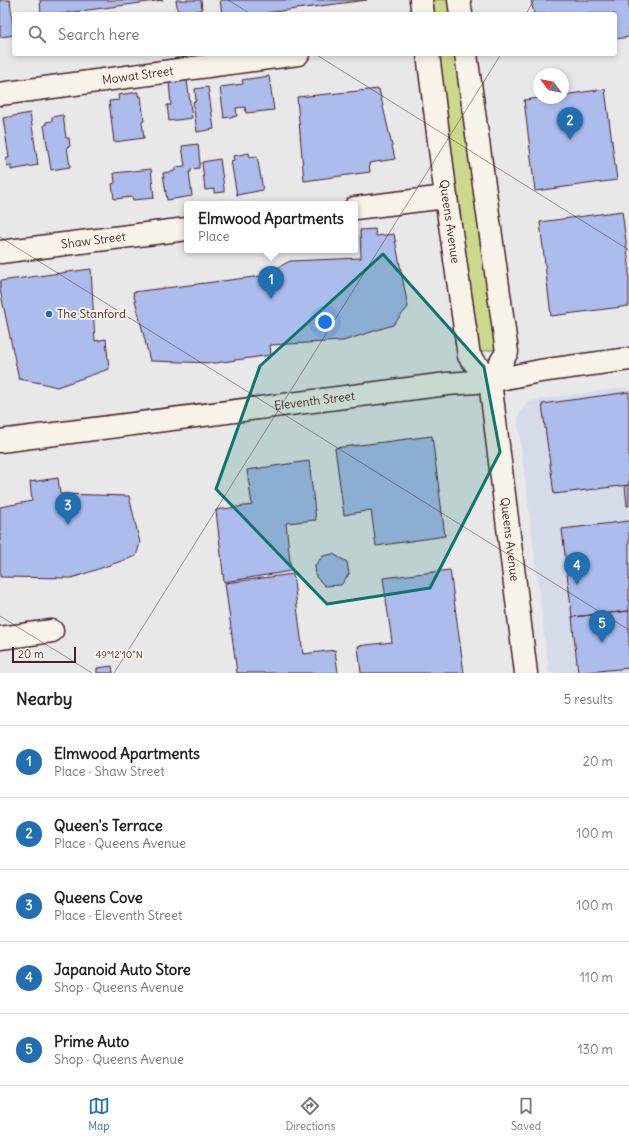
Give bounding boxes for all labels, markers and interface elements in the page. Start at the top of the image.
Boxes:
search box [12,12,617,56]
icon: search [26,23,48,45]
text: Search here [58,25,139,44]
street label: Mowat Street [101,63,174,87]
north arrow [533,68,569,104]
pin: 2 [557,107,583,140]
street label: Queens Avenue [437,179,464,264]
popup [184,201,358,253]
text: Elmwood Apartments [198,209,344,228]
text: Place [198,228,230,245]
street label: Shaw Street [60,229,126,251]
pin: 1 [258,266,284,299]
place label: The Stanford [57,306,126,321]
marker: The Stanford [44,309,54,319]
your location [315,312,335,332]
street label: Eleventh Street [273,388,356,413]
pin: 3 [55,492,81,525]
street label: Queens Avenue [497,496,523,582]
pin: 4 [564,552,590,585]
pin: 5 [589,610,615,643]
scale bar [12,645,76,664]
text: 20 m [18,647,44,661]
text: 49°12'10"N [95,648,143,661]
text: Nearby [16,688,72,710]
text: 5 results [564,691,613,708]
text: Elmwood Apartments [54,744,200,763]
text: 1 [26,753,32,770]
text: 20 m [583,753,613,770]
text: Place · Shaw Street [54,763,165,780]
text: Queen's Terrace [54,816,163,835]
text: 2 [25,825,33,842]
text: 100 m [576,825,613,842]
text: Place · Queens Avenue [54,835,186,852]
text: Queens Cove [54,888,143,907]
text: 3 [25,897,33,914]
text: 100 m [576,897,613,914]
text: Place · Eleventh Street [54,907,183,924]
text: Japanoid Auto Store [54,960,191,979]
text: 4 [25,969,33,986]
text: 110 m [580,969,613,986]
text: Shop · Queens Avenue [54,979,184,996]
text: Prime Auto [54,1032,129,1051]
text: 5 [25,1041,33,1058]
text: 130 m [577,1041,613,1058]
text: Shop · Queens Avenue [54,1051,184,1068]
tab: Map [88,1095,110,1133]
tab: Directions [286,1095,335,1133]
tab: Saved [511,1095,541,1133]

